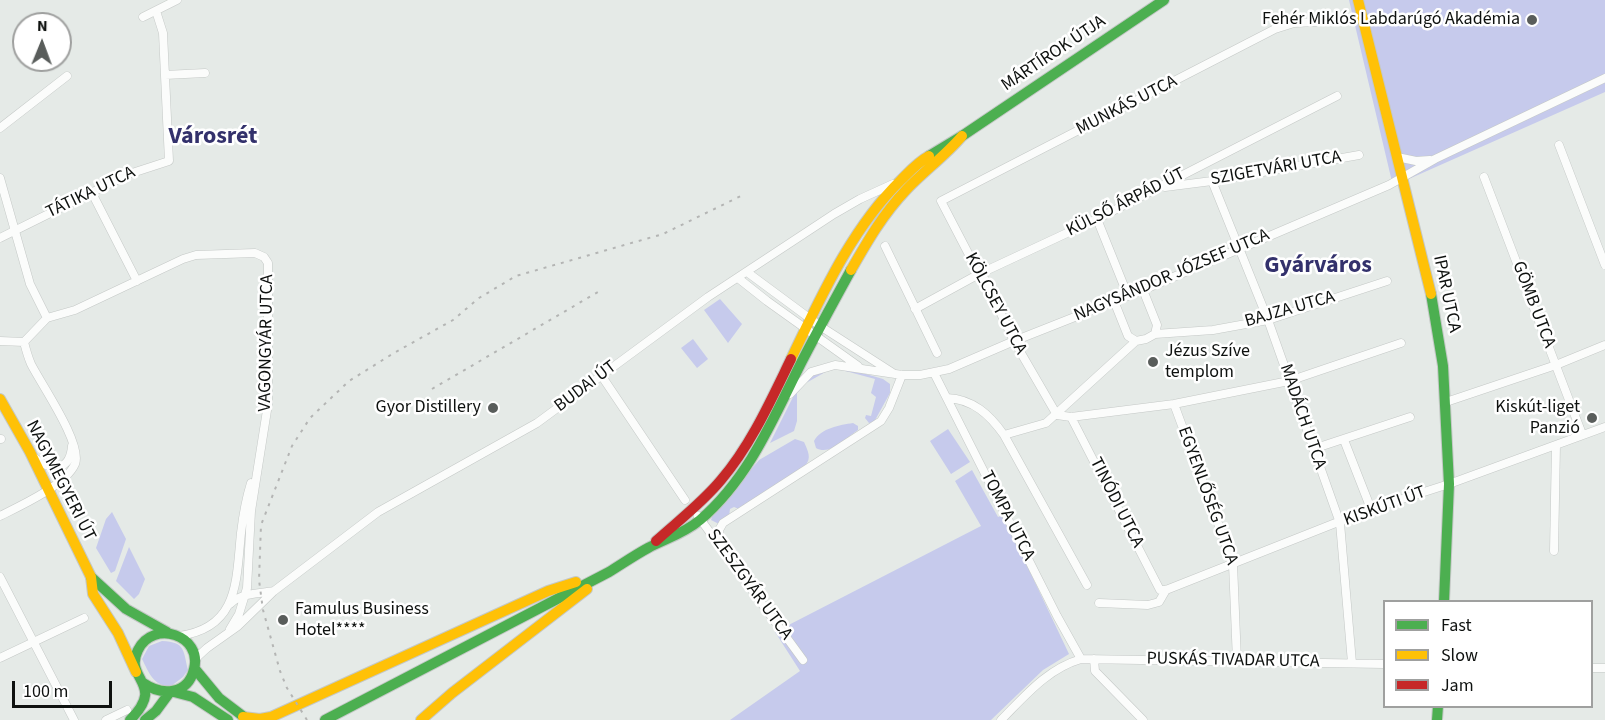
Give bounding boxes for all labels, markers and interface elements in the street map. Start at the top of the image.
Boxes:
place label: Fehér Miklós Labdarúgó Akadémia [1262,9,1520,31]
street label: MÁRTÍROK ÚTJA [998,11,1110,97]
north arrow [12,12,72,72]
marker: Fehér Miklós Labdarúgó Akadémia [1525,13,1539,27]
text: N [37,15,48,37]
street label: MUNKÁS UTCA [1073,71,1181,141]
district label: Városrét [169,124,257,152]
street label: SZIGETVÁRI UTCA [1209,147,1343,191]
street label: TÁTIKA UTCA [43,162,139,224]
street label: KÜLSŐ ÁRPÁD ÚT [1063,164,1189,242]
street label: NAGYSÁNDOR JÓZSEF UTCA [1071,225,1273,327]
street label: KÖLCSEY UTCA [959,249,1031,359]
district label: Gyárváros [1264,253,1372,281]
street label: IPAR UTCA [1427,253,1465,335]
street label: GÖMB UTCA [1507,259,1559,351]
street label: VAGONGYÁR UTCA [255,274,279,412]
street label: BAJZA UTCA [1242,287,1338,333]
place label: Jézus Szíve templom [1165,341,1250,384]
marker: Jézus Szíve templom [1146,355,1160,369]
street label: BUDAI ÚT [551,357,621,417]
street label: MADÁCH UTCA [1274,362,1330,472]
place label: Gyor Distillery [376,397,481,419]
place label: Kiskút-liget Panzió [1495,397,1580,440]
marker: Gyor Distillery [486,401,500,415]
marker: Kiskút-liget Panzió [1585,411,1599,425]
street label: NAGYMEGYERI ÚT [20,417,100,545]
street label: EGYENLŐSÉG UTCA [1172,424,1242,568]
street label: TINÓDI UTCA [1084,454,1148,552]
street label: TOMPA UTCA [975,467,1039,565]
street label: KISKÚTI ÚT [1341,482,1429,532]
street label: SZESZGYÁR UTCA [702,525,796,645]
place label: Famulus Business Hotel**** [295,599,429,642]
legend [1383,600,1593,708]
marker: Famulus Business Hotel**** [276,613,290,627]
text: Fast [1441,613,1472,638]
text: Slow [1441,643,1478,668]
street label: PUSKÁS TIVADAR UTCA [1146,649,1320,673]
scale bar [15,669,116,707]
text: Jam [1441,673,1474,698]
text: 100 m [23,679,68,704]

